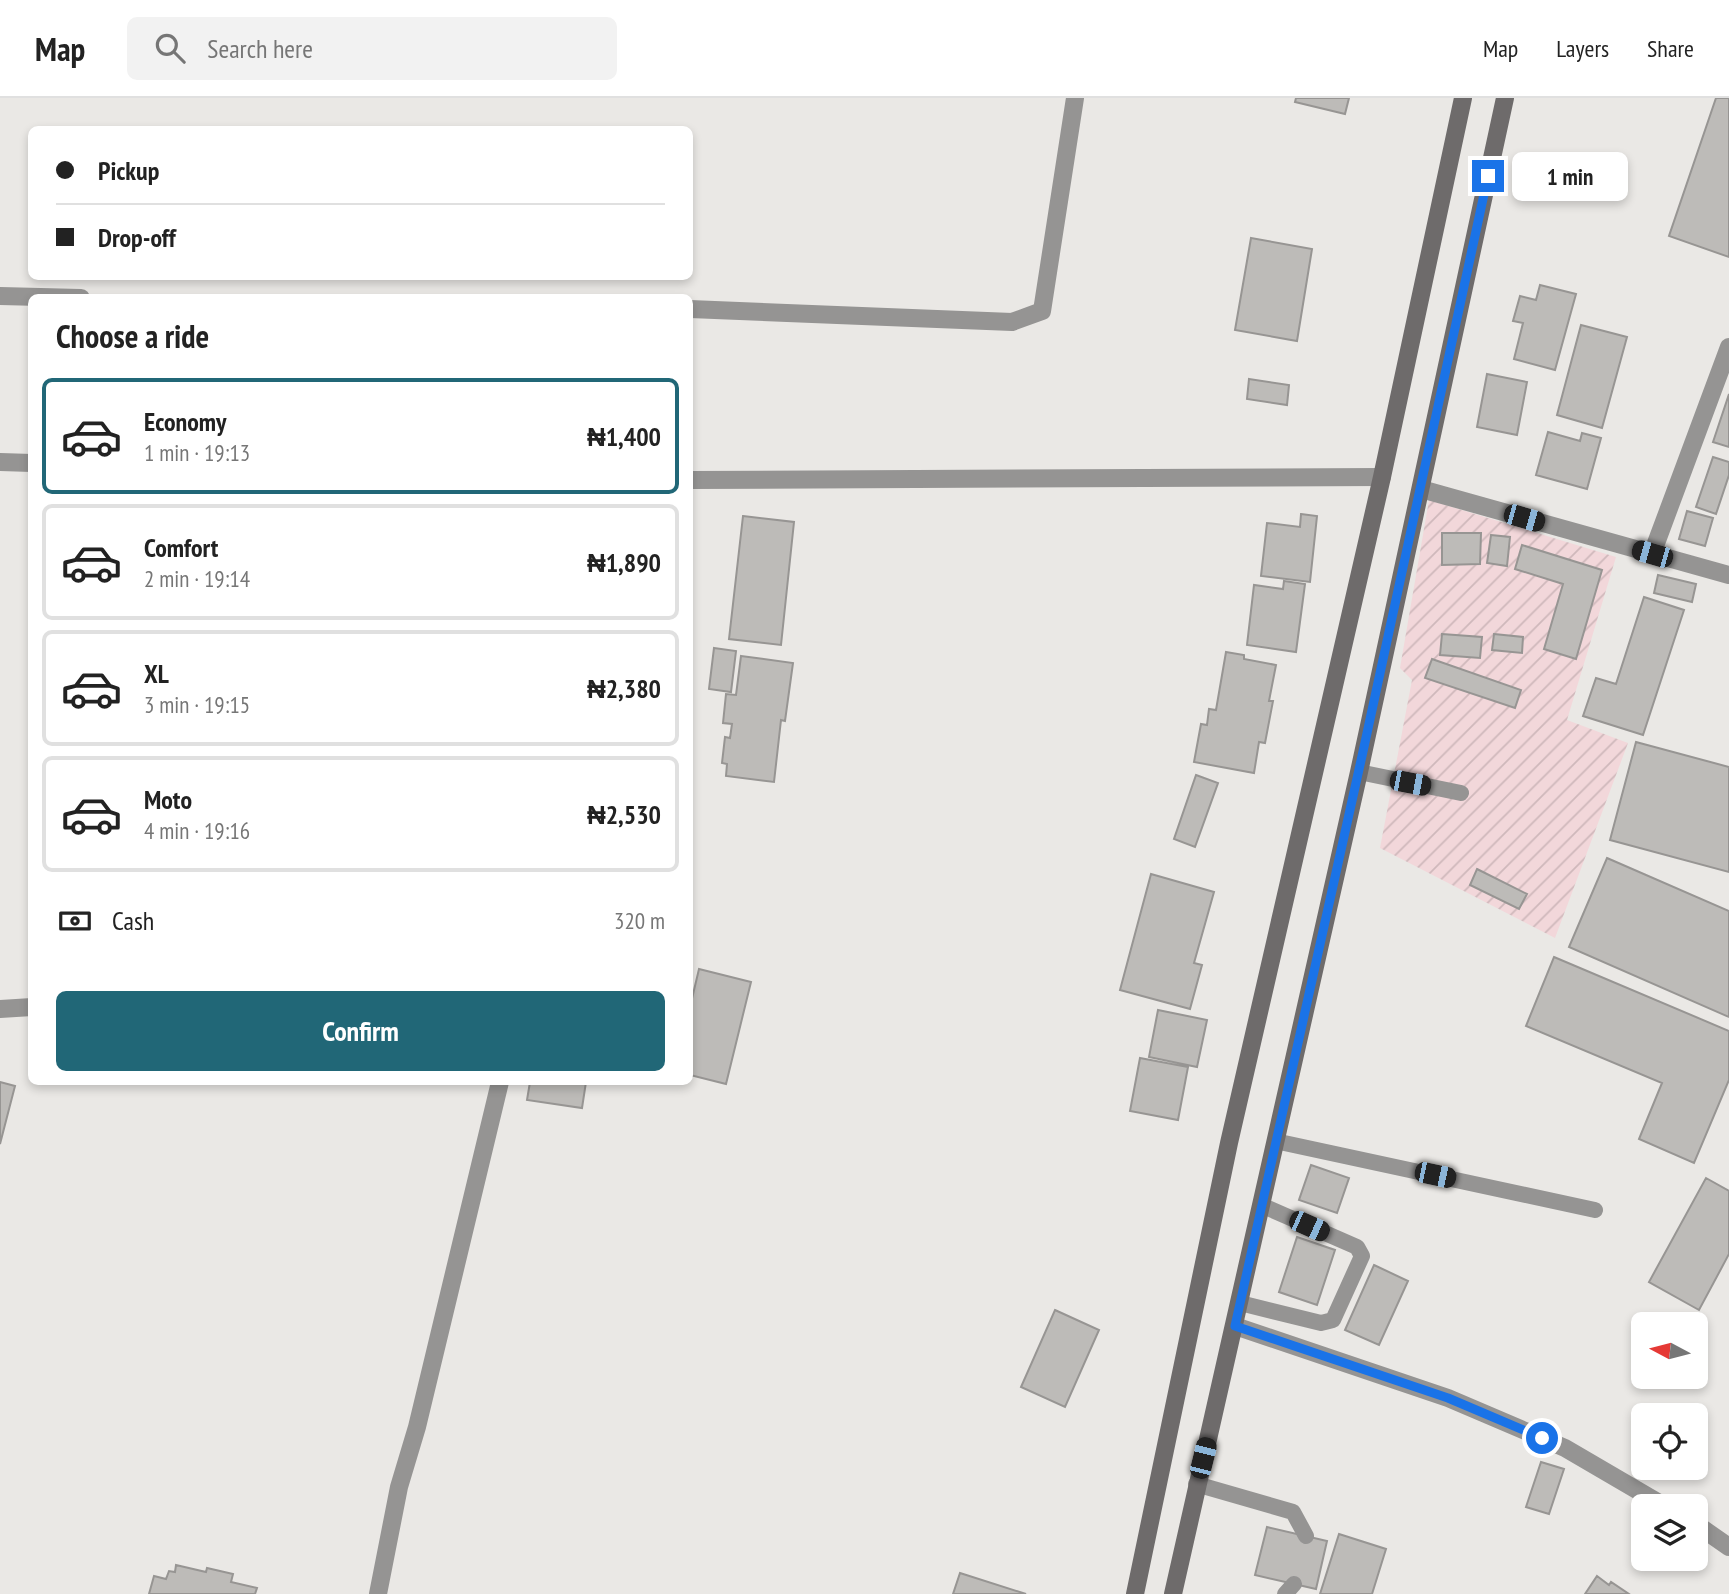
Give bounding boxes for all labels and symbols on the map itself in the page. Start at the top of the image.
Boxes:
callout: 1 min [1512,152,1628,200]
route end [1472,160,1504,192]
car [1501,502,1548,534]
car [1629,538,1676,570]
car [1388,769,1433,797]
car [1413,1160,1458,1190]
car [1286,1208,1333,1244]
north arrow [1631,1312,1708,1390]
route start [1526,1422,1558,1454]
car [1188,1435,1219,1481]

